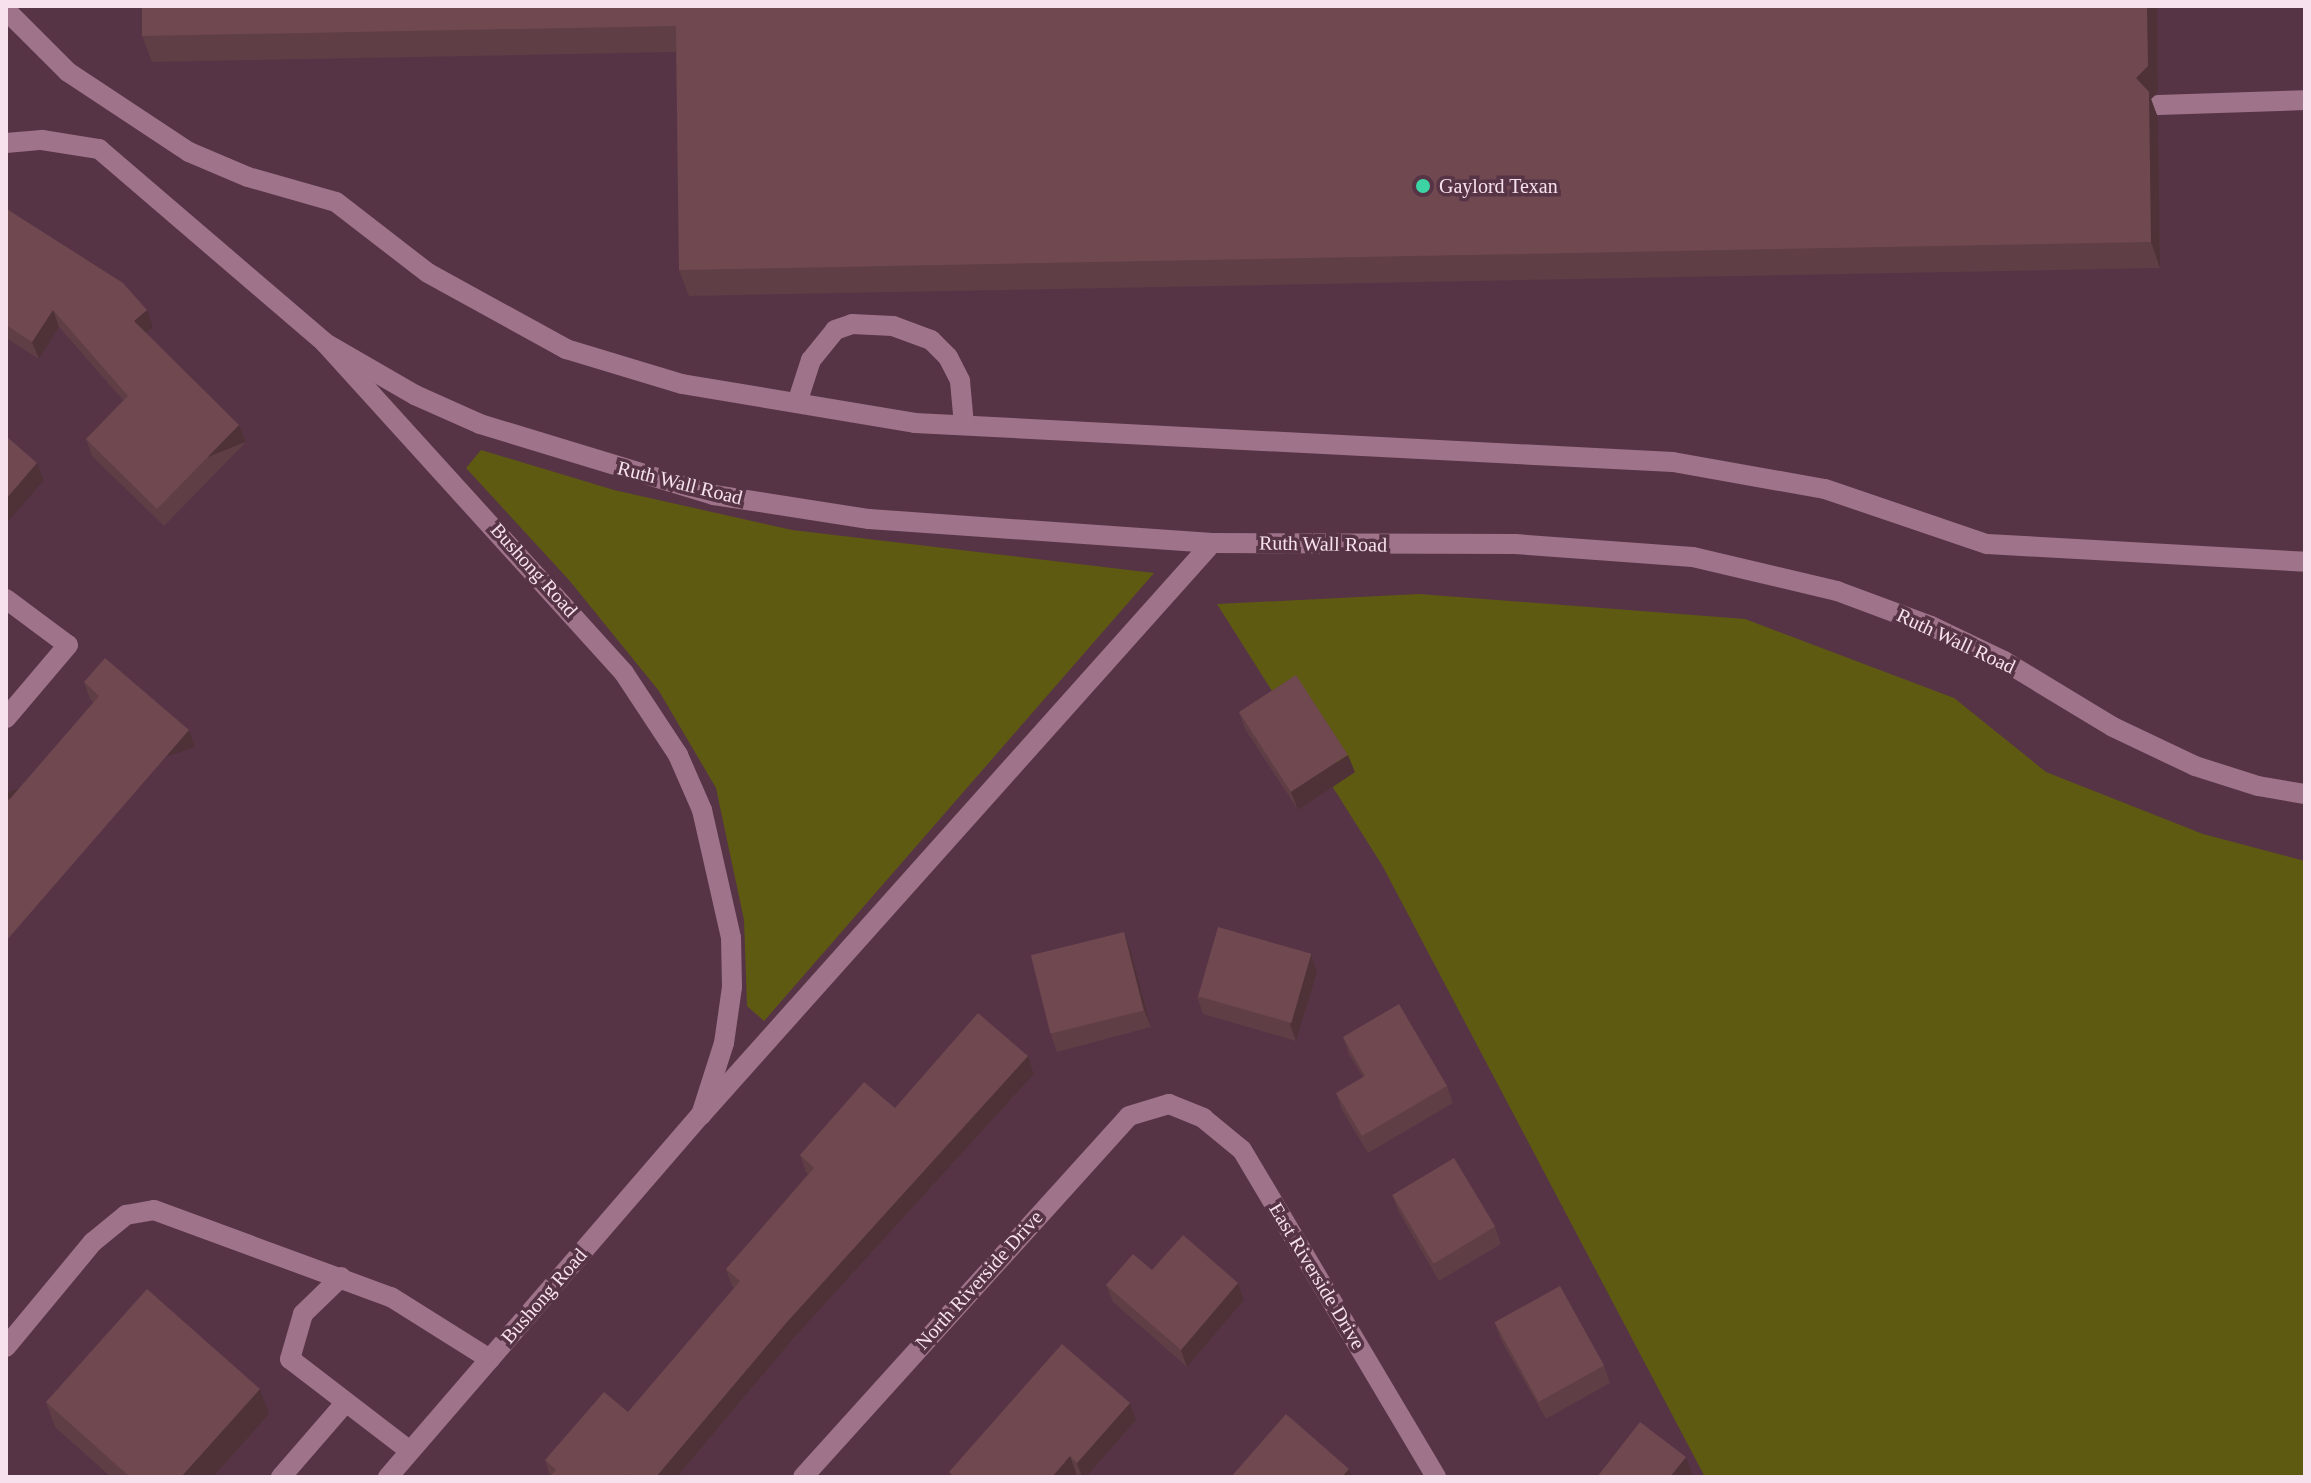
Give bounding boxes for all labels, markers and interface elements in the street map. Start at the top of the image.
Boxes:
place label: Gaylord Texan [1439,174,1558,198]
marker: Gaylord Texan [1414,177,1432,195]
street label: Ruth Wall Road [615,456,745,510]
street label: Bushong Road [485,518,583,622]
street label: Ruth Wall Road [1259,531,1387,557]
street label: Ruth Wall Road [1893,603,2019,679]
street label: East Riverside Drive [1264,1198,1370,1354]
street label: North Riverside Drive [910,1206,1048,1354]
street label: Bushong Road [496,1243,592,1349]

